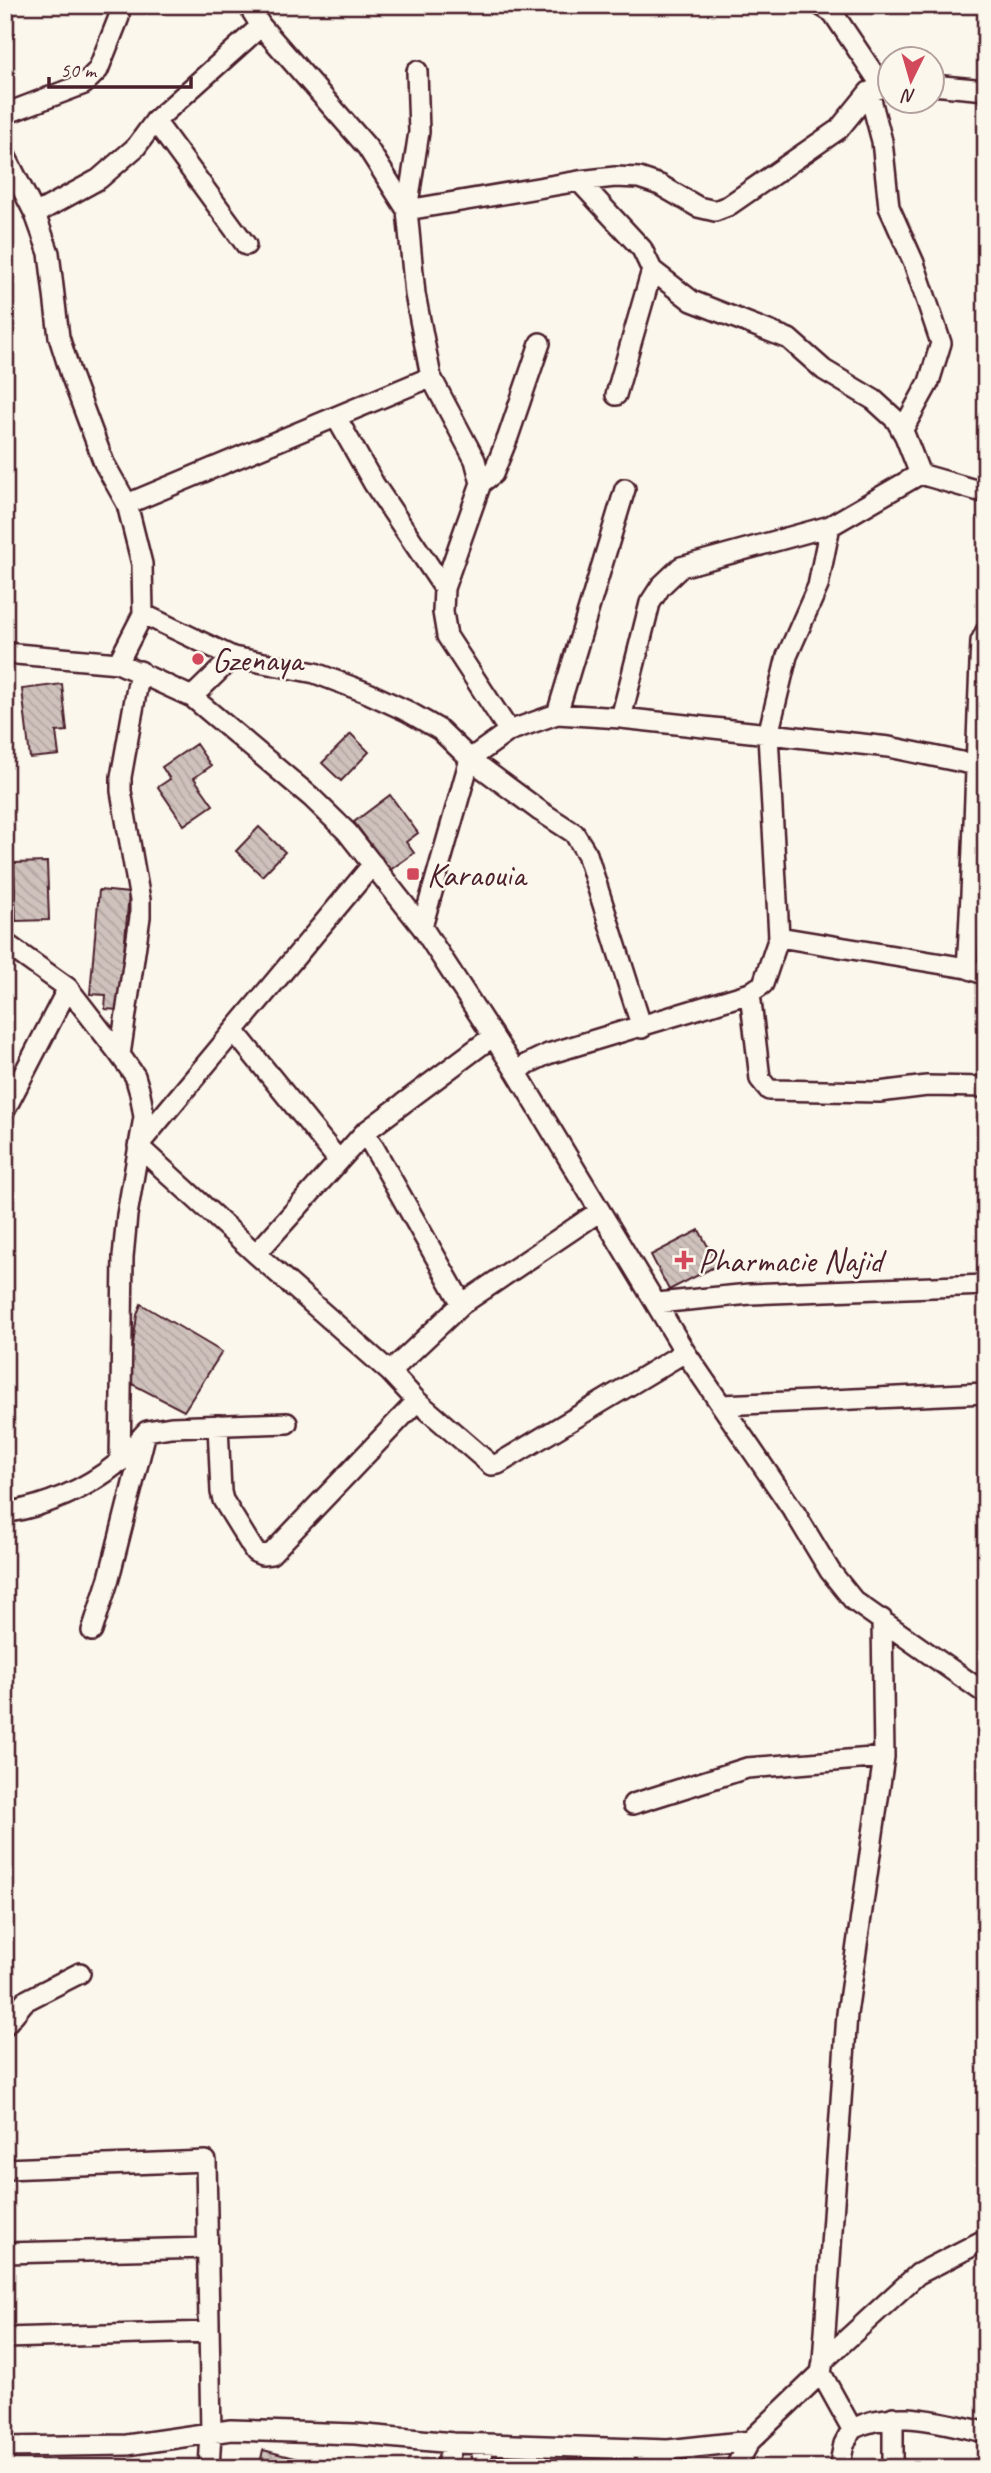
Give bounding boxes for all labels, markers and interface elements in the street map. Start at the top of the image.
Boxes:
scale bar [49,46,191,90]
north arrow [876,46,946,116]
text: 50 m [60,57,98,83]
text: N [899,83,917,108]
place label: Gzenaya [212,639,305,681]
marker: Gzenaya [190,651,206,667]
place label: Karaouia [427,854,528,896]
marker: Karaouia [405,866,421,882]
place label: Pharmacie Najid [698,1240,887,1282]
marker: Pharmacie Najid [676,1252,692,1268]

